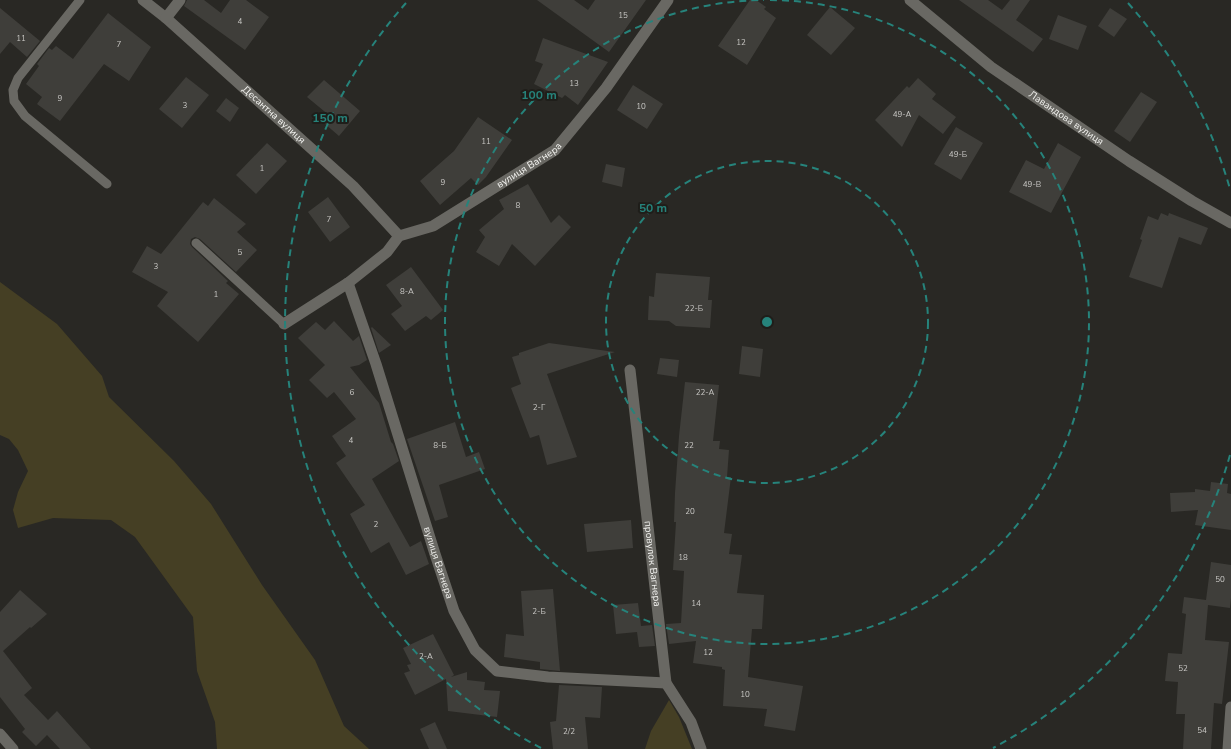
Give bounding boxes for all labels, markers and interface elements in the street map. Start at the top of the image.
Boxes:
house number: 15 [618,10,628,21]
house number: 4 [238,16,243,27]
house number: 11 [16,33,26,44]
house number: 12 [736,37,746,48]
house number: 7 [117,39,122,50]
house number: 13 [569,78,579,89]
street label: Десантна вулиця [239,83,308,147]
text: 100 m [521,87,557,103]
street label: Лавандова вулиця [1026,88,1106,149]
house number: 9 [58,93,63,104]
house number: 3 [183,100,188,111]
house number: 10 [636,101,646,112]
house number: 49-А [893,109,912,120]
text: 150 m [312,110,348,126]
house number: 11 [481,136,491,147]
street label: вулиця Вагнера [494,140,565,192]
house number: 49-Б [949,149,967,160]
house number: 1 [260,163,265,174]
house number: 9 [441,177,446,188]
house number: 49-В [1023,179,1041,190]
house number: 8 [516,200,521,211]
text: 50 m [639,200,667,216]
house number: 7 [327,214,332,225]
house number: 5 [238,247,243,258]
house number: 3 [154,261,159,272]
house number: 8-А [400,286,414,297]
house number: 1 [214,289,219,300]
house number: 22-Б [685,303,703,314]
centre of rings [760,315,774,329]
house number: 6 [350,387,355,398]
house number: 22-А [696,387,715,398]
house number: 2-Г [533,402,546,413]
house number: 4 [349,435,354,446]
house number: 8-Б [433,440,447,451]
house number: 22 [684,440,694,451]
house number: 20 [685,506,695,517]
house number: 2 [374,519,379,530]
street label: провулок Вагнера [640,520,664,607]
street label: вулиця Вагнера [420,525,456,601]
house number: 18 [678,552,688,563]
house number: 50 [1215,574,1225,585]
house number: 14 [691,598,701,609]
house number: 2-Б [532,606,546,617]
house number: 12 [703,647,713,658]
house number: 2-А [419,651,433,662]
house number: 52 [1178,663,1188,674]
house number: 10 [740,689,750,700]
house number: 54 [1197,725,1207,736]
house number: 2/2 [563,726,575,737]

